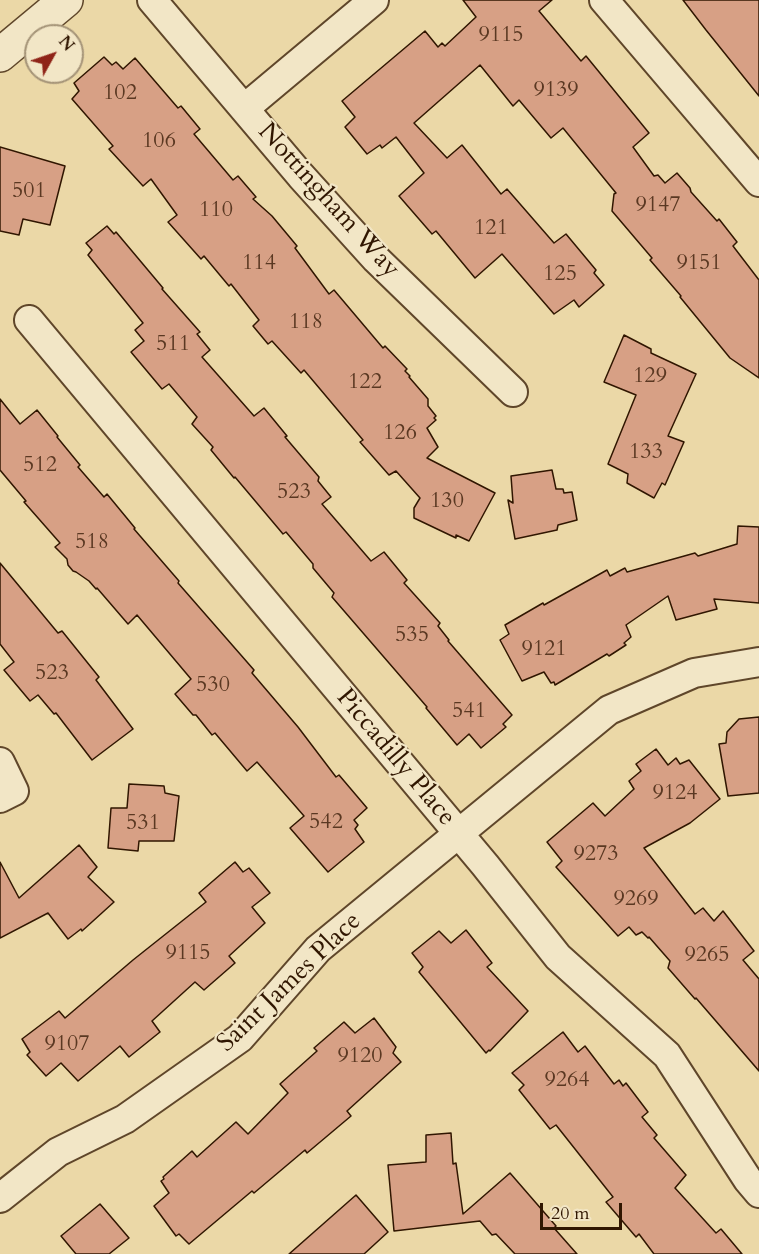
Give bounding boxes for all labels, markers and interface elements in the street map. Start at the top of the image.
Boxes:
house number: 9115 [478,23,524,49]
north arrow [24,24,84,84]
text: N [53,31,79,56]
house number: 9139 [533,78,579,104]
house number: 102 [103,81,137,107]
street label: Nottingham Way [250,117,406,285]
house number: 106 [142,129,176,155]
house number: 501 [12,179,46,205]
house number: 9147 [635,193,681,219]
house number: 110 [199,198,233,224]
house number: 121 [474,216,508,242]
house number: 114 [242,251,276,277]
house number: 9151 [676,251,722,277]
house number: 125 [543,262,577,288]
house number: 118 [289,310,323,336]
house number: 511 [156,332,190,358]
house number: 129 [633,364,667,390]
house number: 122 [348,370,382,396]
house number: 126 [383,421,417,447]
house number: 133 [629,440,663,466]
house number: 512 [23,453,57,479]
house number: 523 [277,480,311,506]
house number: 130 [430,489,464,515]
house number: 518 [75,530,109,556]
house number: 535 [395,623,429,649]
house number: 9121 [521,637,567,663]
house number: 523 [35,661,69,687]
house number: 530 [196,673,230,699]
street label: Piccadilly Place [329,683,461,833]
house number: 541 [452,699,486,725]
house number: 9124 [652,781,698,807]
house number: 542 [309,810,343,836]
house number: 531 [126,811,160,837]
house number: 9273 [573,842,619,868]
house number: 9269 [613,887,659,913]
street label: Saint James Place [212,907,368,1059]
house number: 9115 [165,941,211,967]
house number: 9265 [684,943,730,969]
house number: 9107 [44,1032,90,1058]
house number: 9120 [337,1044,383,1070]
house number: 9264 [544,1068,590,1094]
scale bar [543,1191,626,1229]
text: 20 m [551,1201,590,1226]

